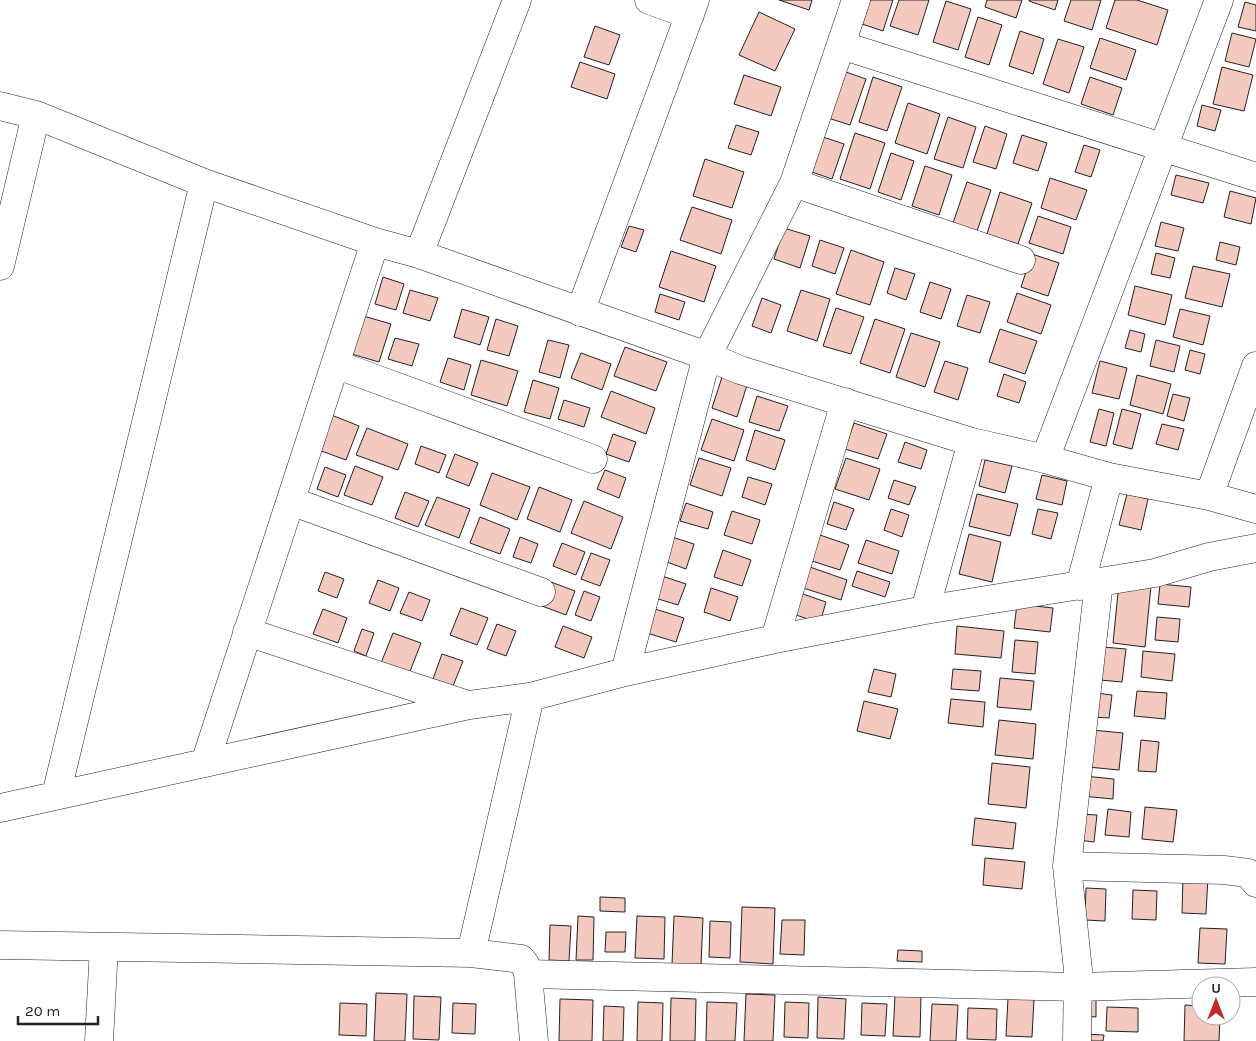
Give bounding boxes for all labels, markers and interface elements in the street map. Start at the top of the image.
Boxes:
north arrow [1191,976,1241,1026]
text: U [1211,980,1221,997]
scale bar [18,994,98,1026]
text: 20 m [25,1002,60,1020]

